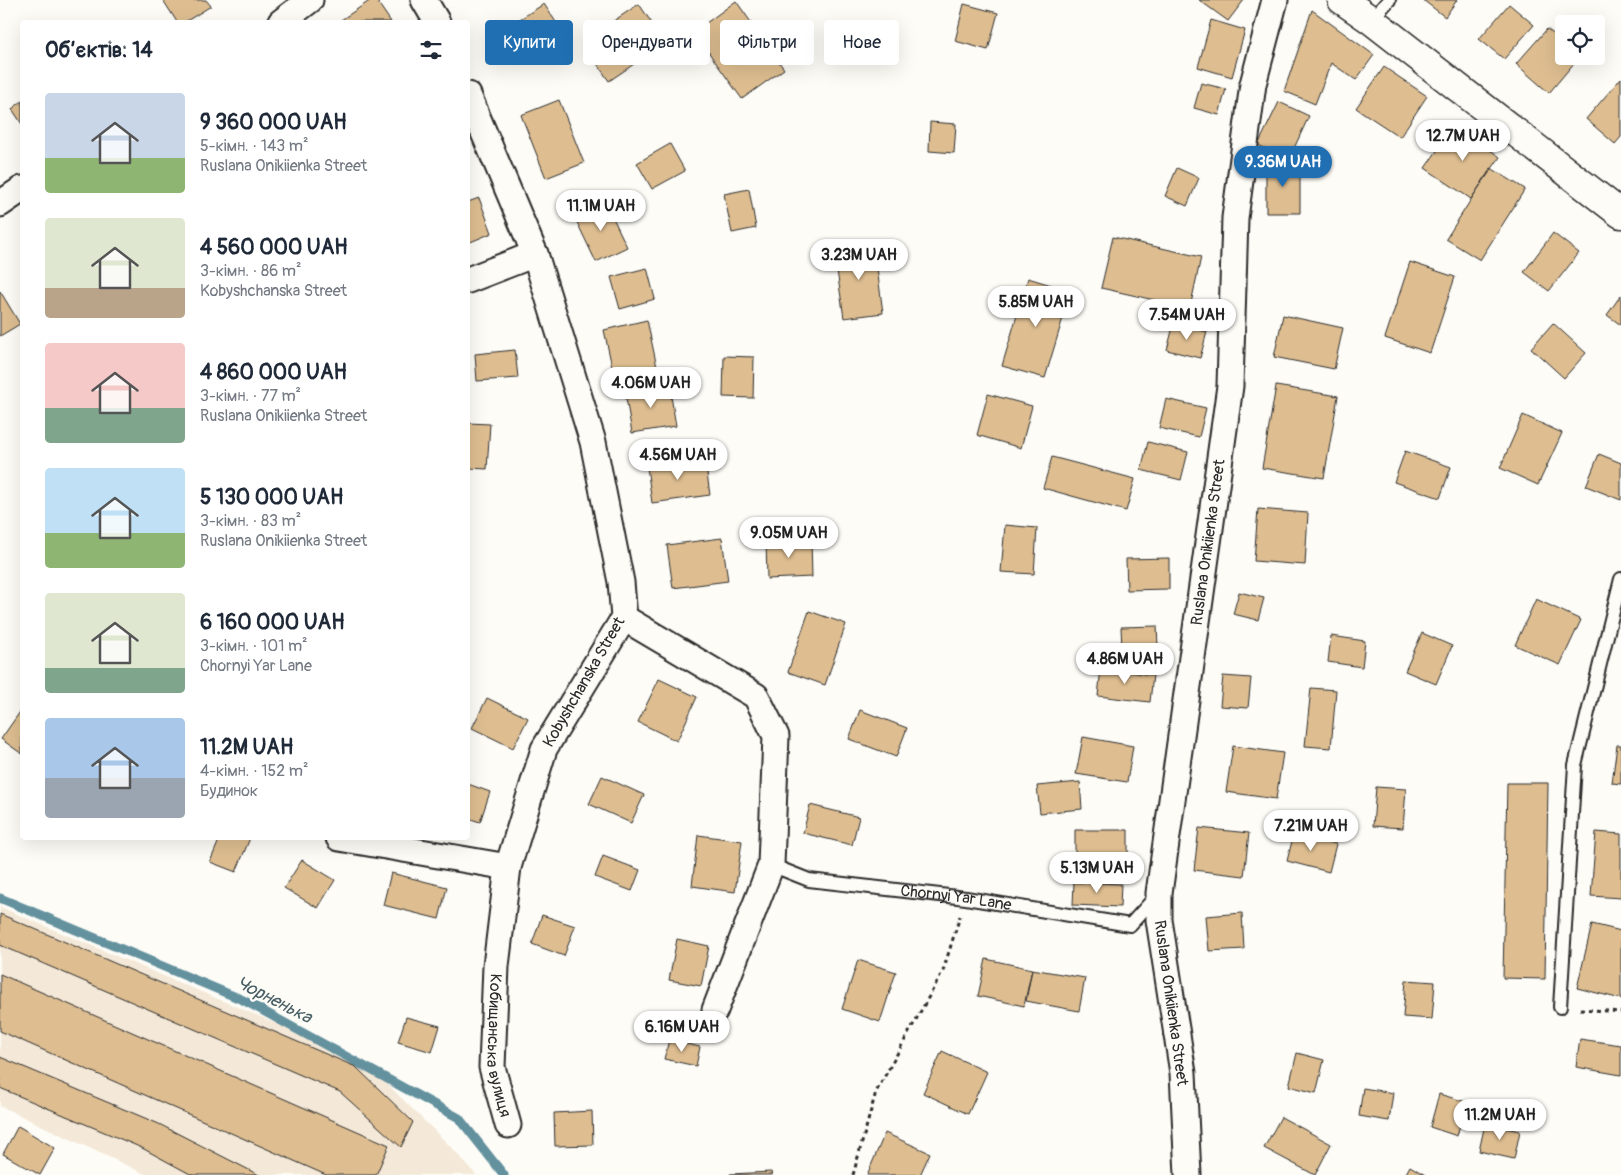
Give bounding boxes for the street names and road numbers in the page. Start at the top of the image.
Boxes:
street label: Ruslana Onikiienka Street [1187,458,1230,627]
street label: Kobyshchanska Street [539,613,630,751]
street label: Chornyi Yar Lane [899,881,1013,915]
street label: Ruslana Onikiienka Street [1149,919,1193,1088]
street label: Кобищанська вулиця [482,973,515,1119]

